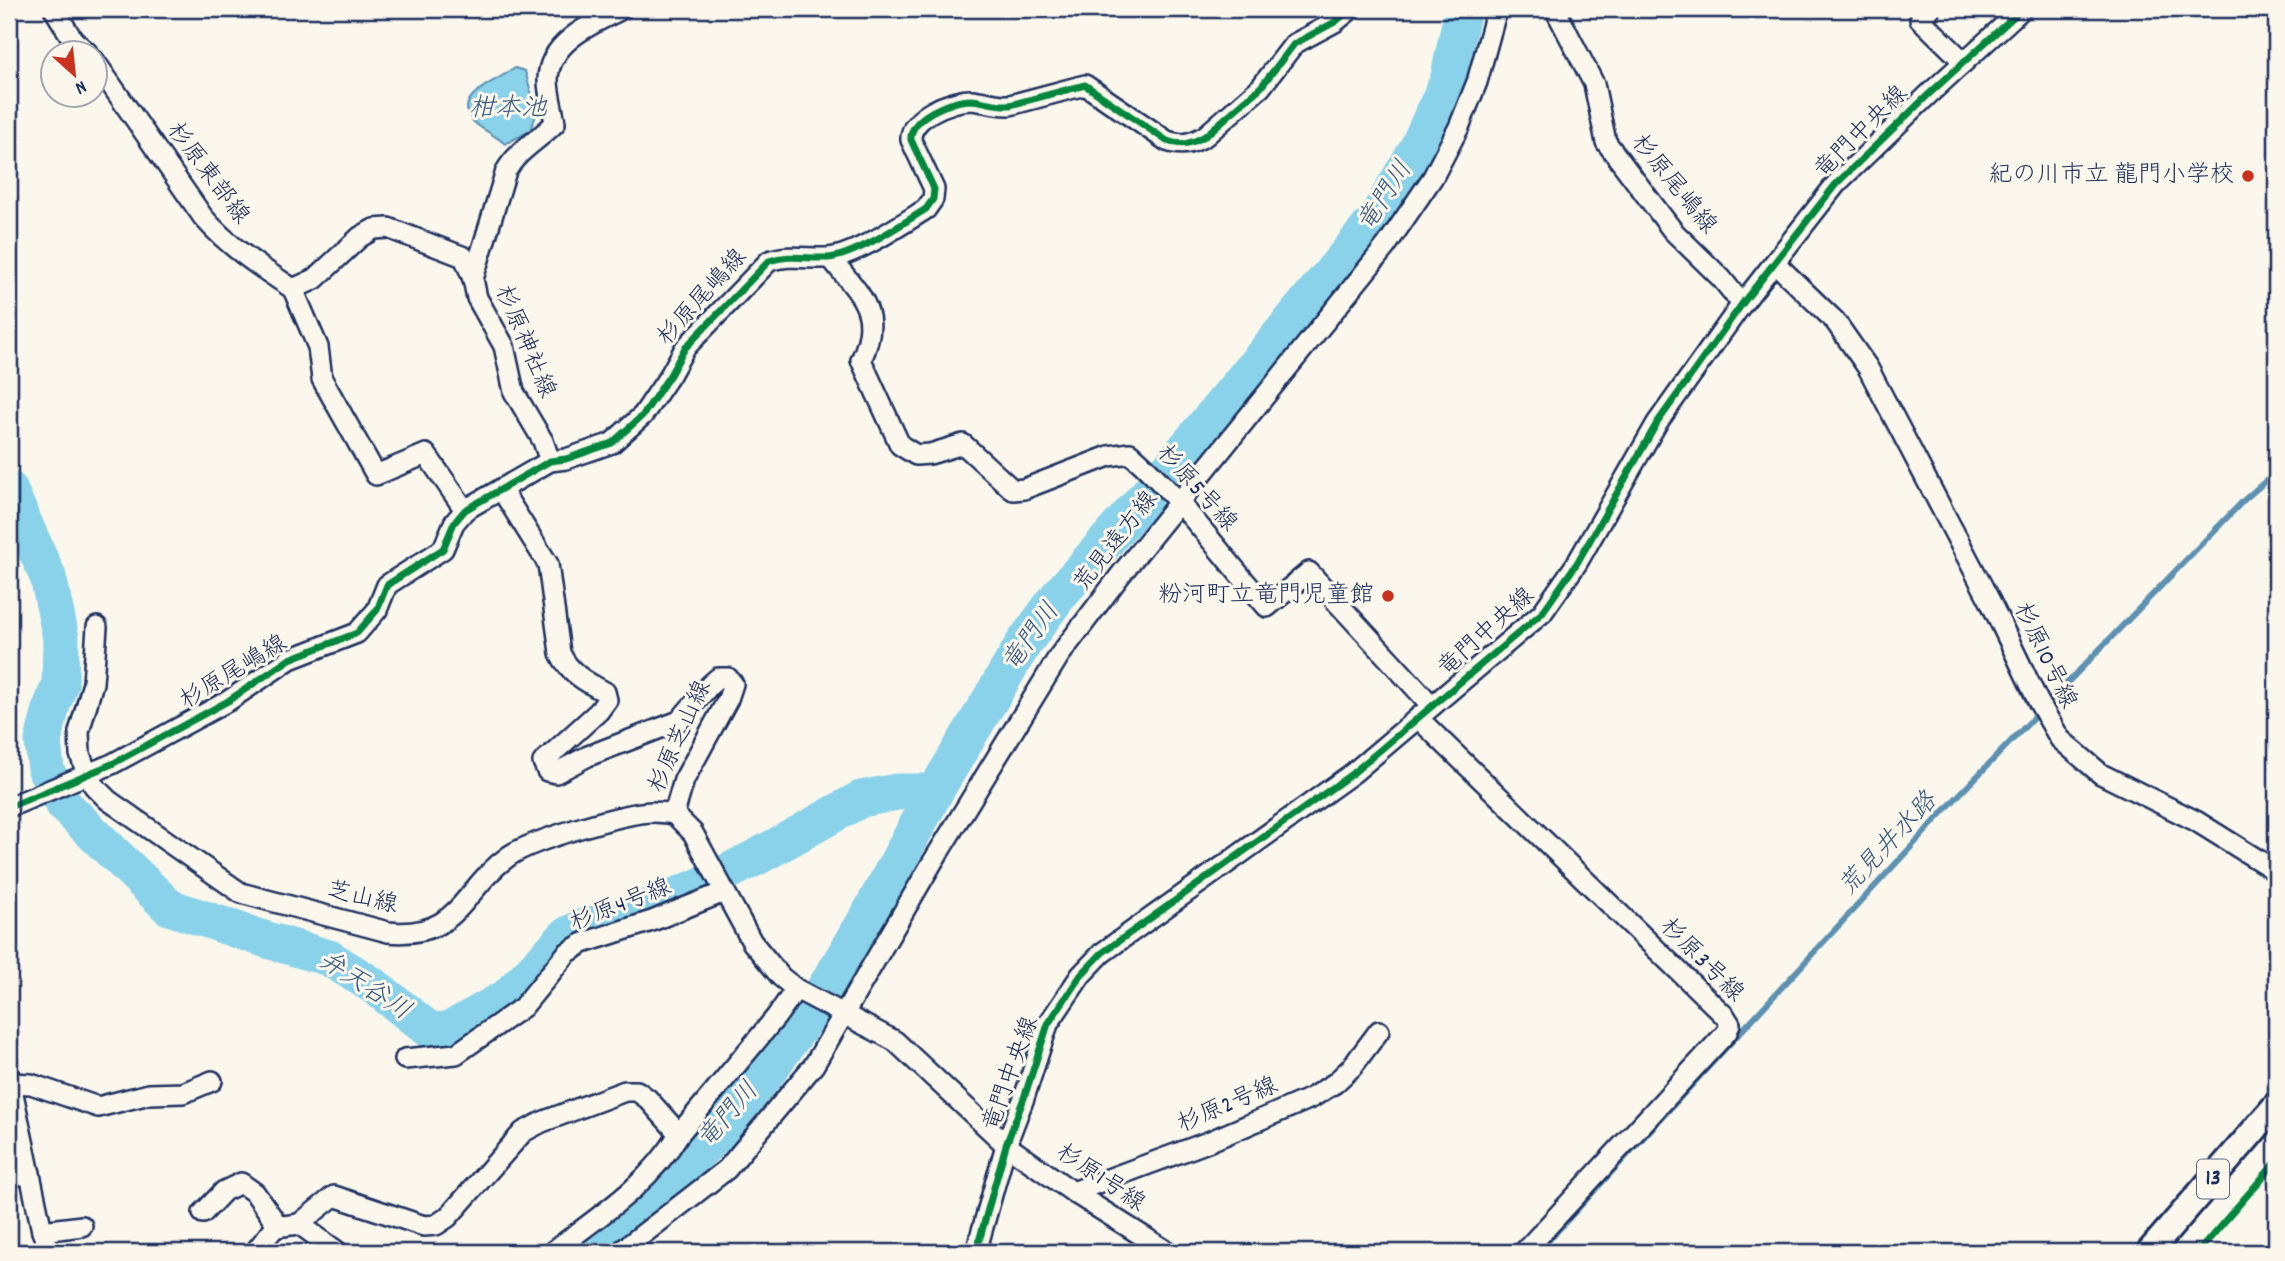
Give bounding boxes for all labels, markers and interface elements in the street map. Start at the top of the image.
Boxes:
north arrow [38,38,108,108]
text: N [70,72,90,100]
street label: 竜門中央線 [1808,79,1916,187]
water label: 柑本池 [469,91,548,128]
street label: 杉原東部線 [157,116,257,232]
street label: 杉原尾嶋線 [1622,128,1724,242]
water label: 竜門川 [1349,154,1423,240]
place label: 紀の川市立 龍門小学校 [1989,159,2234,193]
marker: 紀の川市立 龍門小学校 [2240,168,2256,184]
street label: 杉原尾嶋線 [650,242,756,354]
street label: 杉原神社線 [485,280,563,404]
street label: 杉原5号線 [1148,438,1244,540]
street label: 荒見遠方線 [1067,484,1167,600]
place label: 粉河町立竜門児童館 [1158,579,1374,613]
street label: 竜門中央線 [1431,580,1543,686]
marker: 粉河町立竜門児童館 [1380,588,1396,604]
water label: 竜門川 [994,596,1070,680]
street label: 杉原10号線 [2004,597,2084,715]
street label: 杉原尾嶋線 [174,628,294,718]
street label: 杉原芝山線 [641,675,721,799]
water label: 荒見井水路 [1831,783,1948,905]
street label: 杉原4号線 [565,871,677,941]
street label: 芝山線 [323,874,401,924]
street label: 杉原3号線 [1651,911,1751,1011]
water label: 弁天谷川 [310,943,418,1031]
street label: 竜門中央線 [976,1012,1048,1136]
street label: 杉原2号線 [1172,1070,1284,1142]
water label: 竜門川 [689,1074,769,1158]
street label: 杉原1号線 [1049,1137,1151,1221]
road number: 13 [2197,1160,2229,1198]

